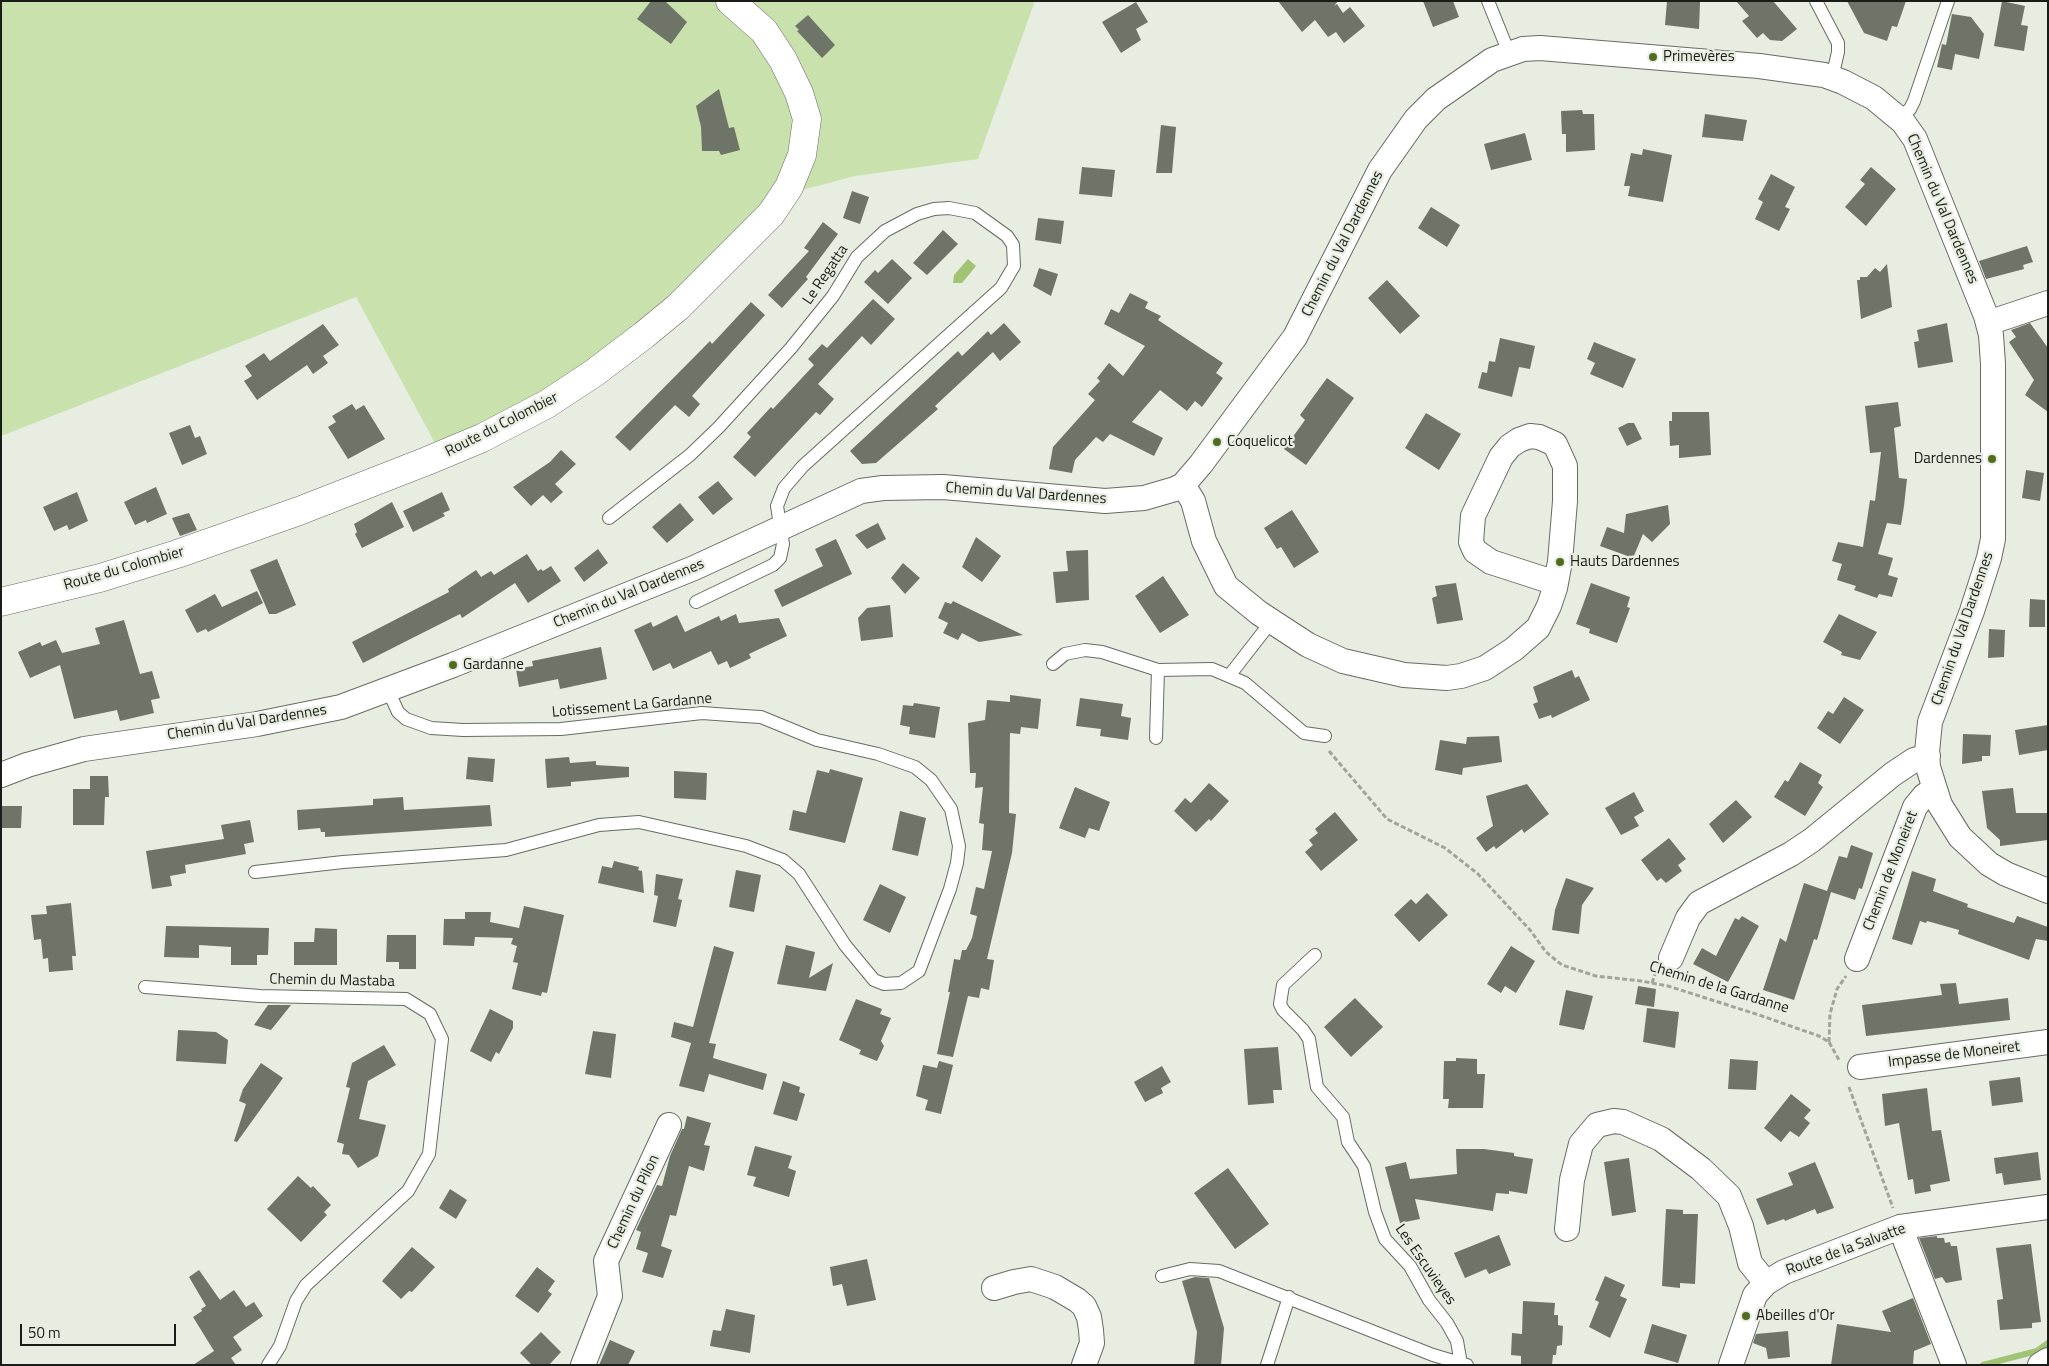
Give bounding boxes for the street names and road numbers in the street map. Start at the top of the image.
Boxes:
street label: Chemin du Val Dardennes [1902,131,1982,287]
street label: Chemin du Val Dardennes [1298,168,1388,320]
street label: Le Regatta [800,242,852,308]
street label: Route du Colombier [443,389,561,461]
street label: Chemin du Val Dardennes [945,479,1107,509]
street label: Route du Colombier [62,543,186,595]
street label: Chemin du Val Dardennes [1928,550,1998,708]
street label: Chemin du Val Dardennes [551,555,707,633]
street label: Lotissement La Gardanne [551,690,713,722]
street label: Chemin du Val Dardennes [166,702,328,744]
street label: Chemin de Moneiret [1860,809,1922,933]
street label: Chemin de la Gardanne [1647,958,1791,1018]
street label: Chemin du Mastaba [269,971,395,991]
street label: Impasse de Moneiret [1887,1038,2021,1072]
street label: Chemin du Pilon [604,1152,664,1252]
street label: Route de la Salvatte [1784,1220,1908,1280]
street label: Les Escuvieyes [1391,1221,1459,1309]

